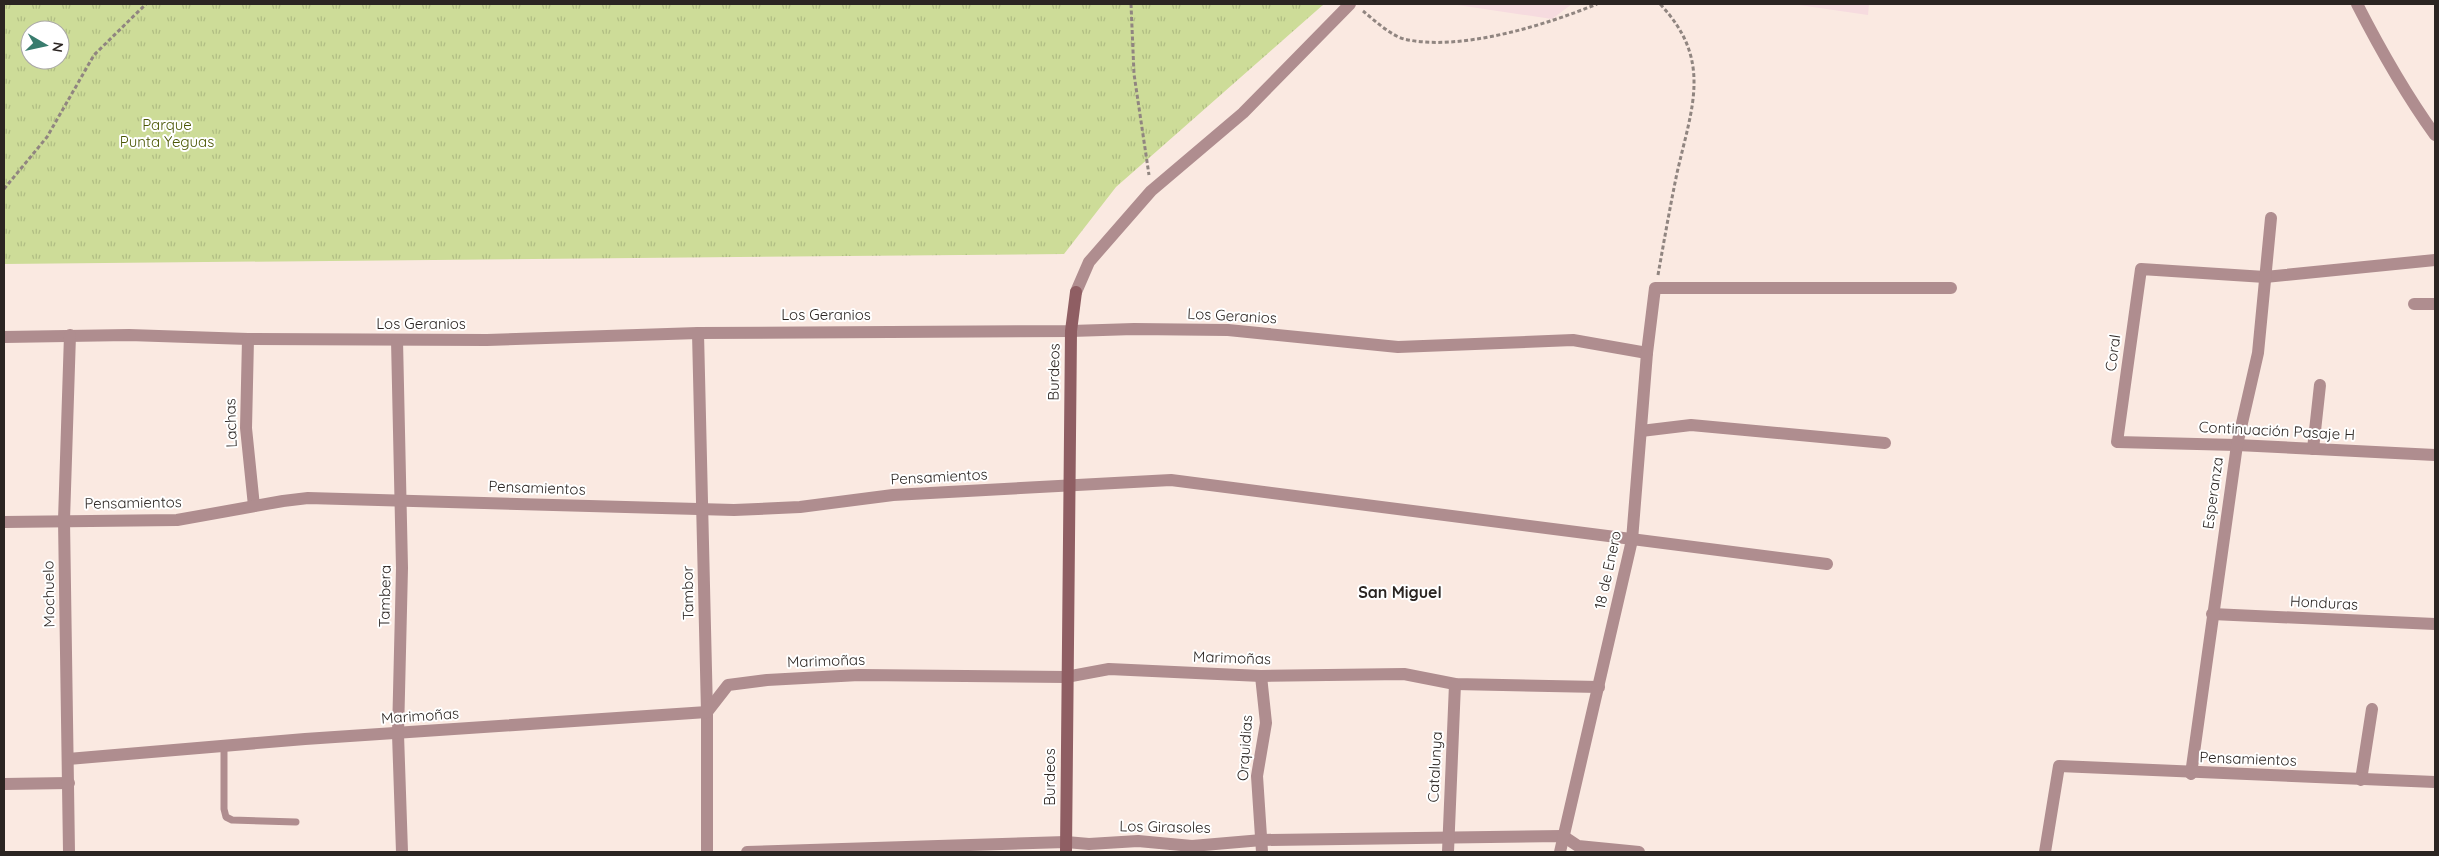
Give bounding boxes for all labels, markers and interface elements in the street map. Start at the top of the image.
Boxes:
north arrow [20,20,70,70]
text: N [48,41,68,54]
park label: Parque Punta Yeguas [120,115,214,151]
street label: Los Geranios [1187,304,1277,327]
street label: Los Geranios [781,305,871,324]
street label: Los Geranios [376,314,466,333]
street label: Coral [2101,333,2124,373]
street label: Burdeos [1044,343,1063,401]
street label: Lachas [220,398,241,448]
street label: Continuación Pasaje H [2198,417,2356,444]
street label: Esperanza [2198,456,2227,530]
street label: Pensamientos [890,464,988,489]
street label: Pensamientos [488,476,586,499]
street label: Pensamientos [84,492,182,513]
street label: 18 de Enero [1590,529,1625,611]
street label: Mochuelo [38,560,59,628]
street label: Tambera [374,565,395,627]
street label: Tambor [678,565,697,620]
district label: San Miguel [1358,582,1442,602]
street label: Honduras [2290,591,2359,614]
street label: Marimoñas [1193,647,1271,668]
street label: Marimoñas [787,650,865,671]
street label: Marimoñas [380,703,460,728]
street label: Orquidias [1233,714,1256,782]
street label: Catalunya [1423,731,1446,803]
street label: Pensamientos [2199,747,2297,770]
street label: Burdeos [1040,748,1059,806]
street label: Los Girasoles [1119,816,1211,837]

